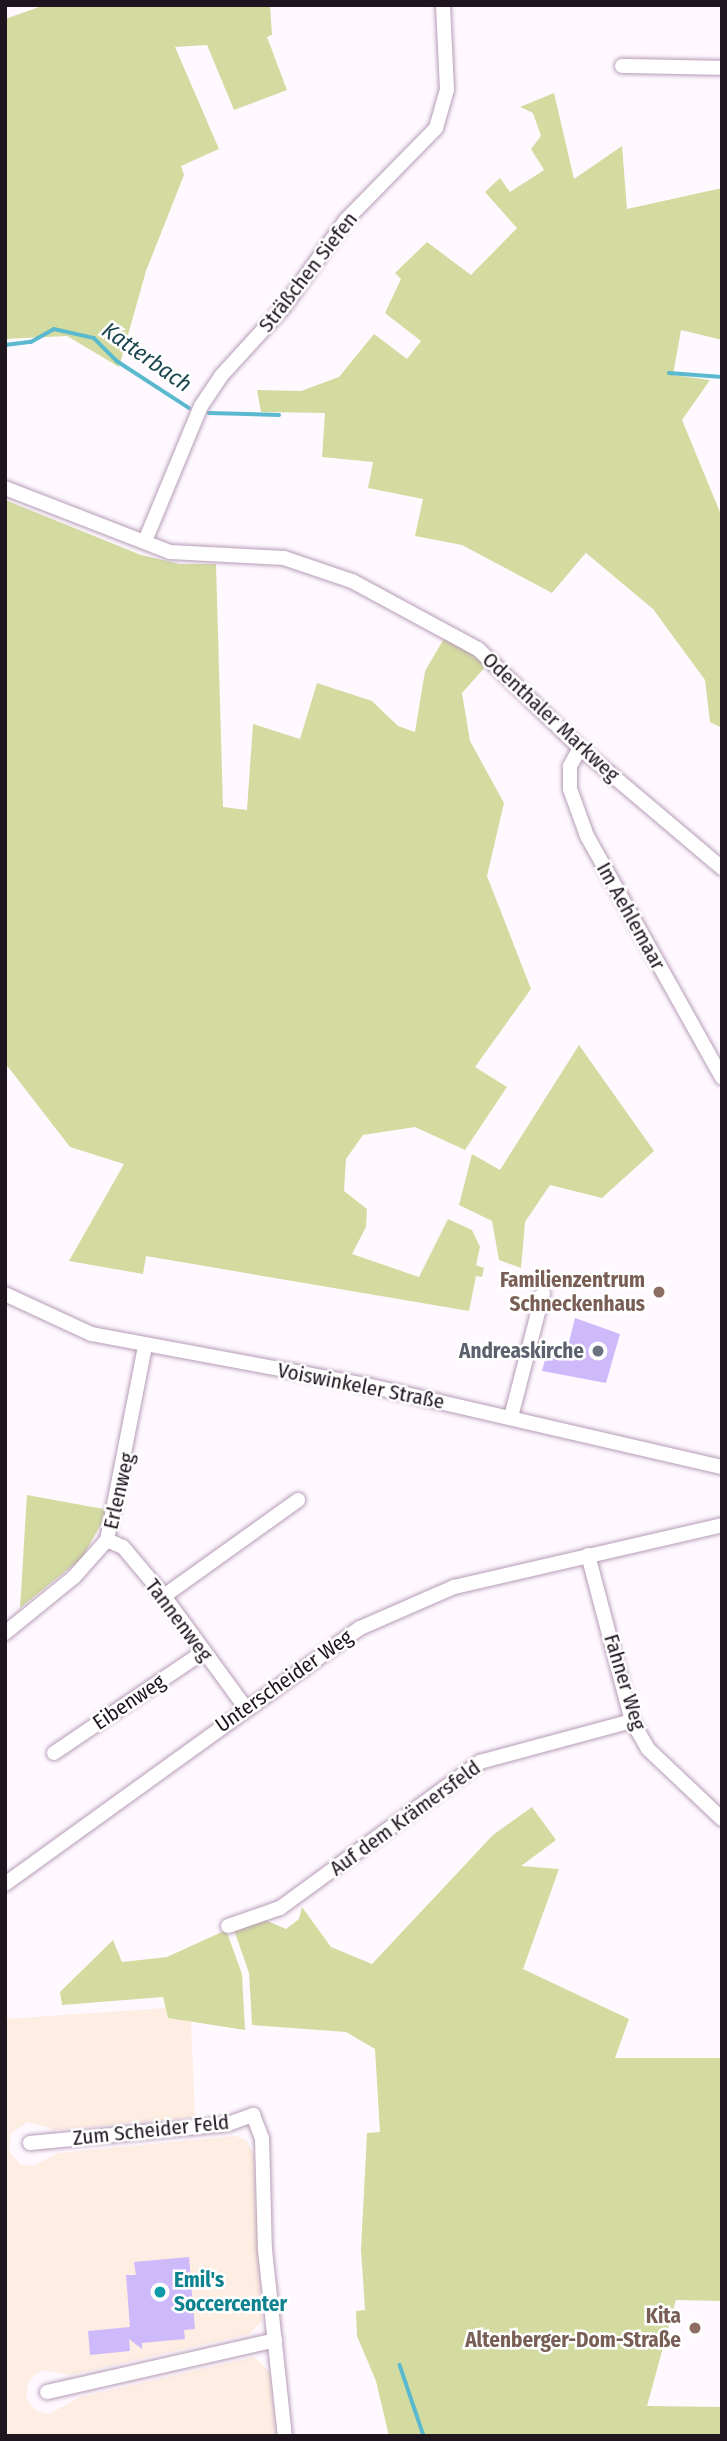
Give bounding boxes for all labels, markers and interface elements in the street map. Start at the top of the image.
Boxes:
street label: Sträßchen Siefen [253,207,363,337]
water label: Katterbach [97,316,197,398]
street label: Odenthaler Markweg [477,647,625,787]
street label: Im Aehlemaar [591,858,671,974]
place label: Familienzentrum Schneckenhaus [500,1267,645,1317]
marker: Familienzentrum Schneckenhaus [651,1284,667,1300]
place label: Andreaskirche [459,1338,584,1364]
marker: Andreaskirche [590,1343,606,1359]
street label: Voiswinkeler Straße [275,1357,447,1415]
street label: Erlenweg [98,1450,140,1532]
street label: Tannenweg [140,1574,218,1666]
street label: Unterscheider Weg [211,1624,357,1738]
street label: Fahner Weg [599,1631,651,1733]
street label: Eibenweg [88,1669,170,1735]
street label: Auf dem Krämersfeld [325,1755,485,1881]
street label: Zum Scheider Feld [72,2109,230,2151]
place label: Emil's Soccercenter [174,2267,287,2317]
marker: Emil's Soccercenter [152,2284,168,2300]
place label: Kita Altenberger-Dom-Straße [465,2303,681,2353]
marker: Kita Altenberger-Dom-Straße [687,2320,703,2336]

